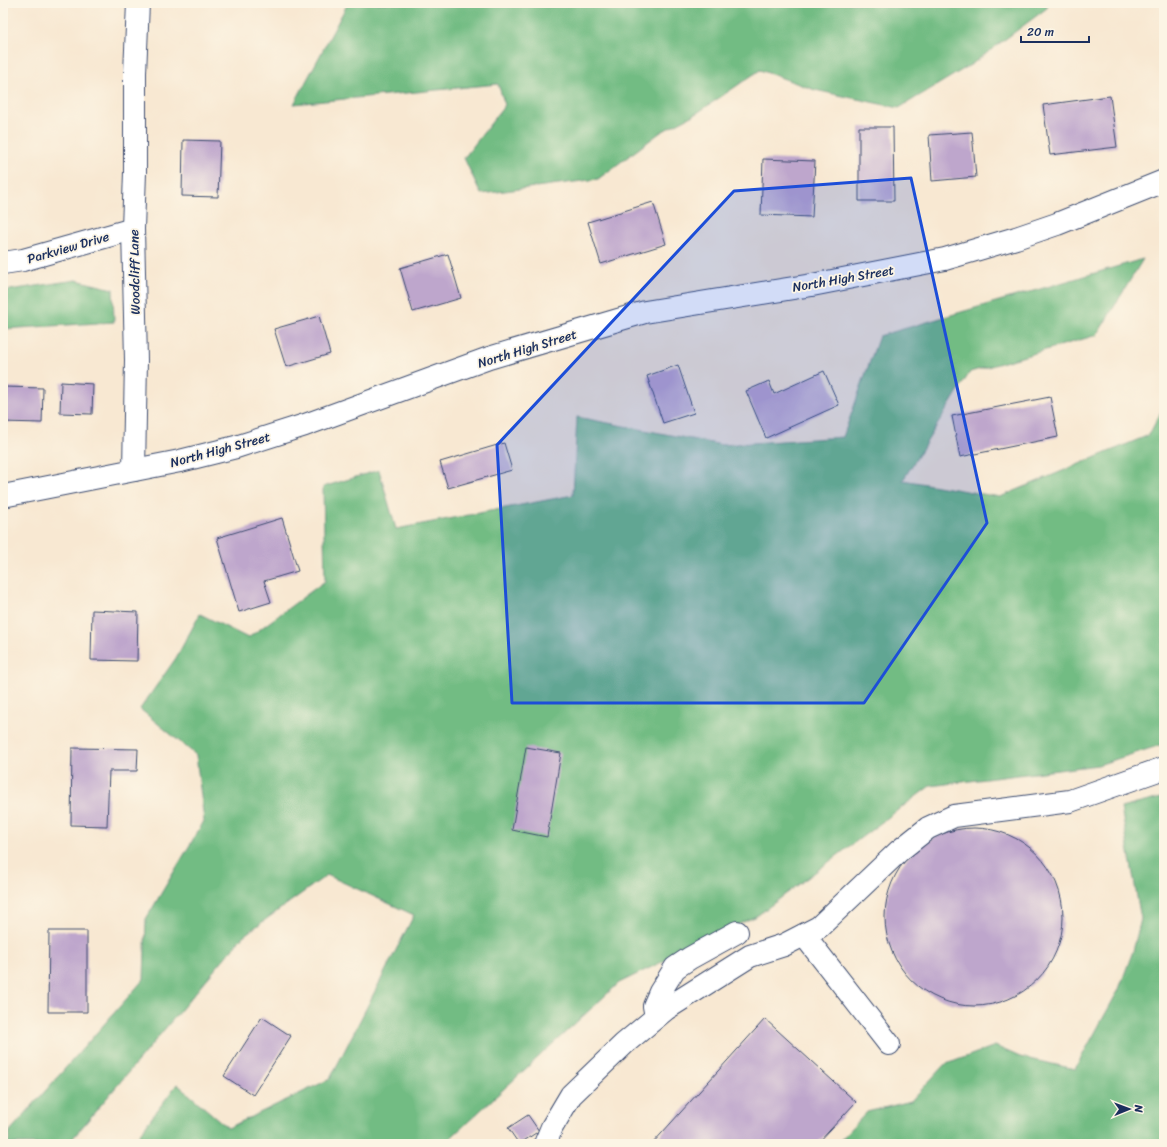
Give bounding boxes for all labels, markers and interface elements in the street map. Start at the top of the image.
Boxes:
scale bar [1021,18,1089,44]
text: 20 m [1027,21,1054,43]
street label: Parkview Drive [24,225,112,270]
street label: Woodcliff Lane [122,229,147,315]
street label: North High Street [790,258,896,299]
street label: North High Street [475,322,580,375]
street label: North High Street [167,425,273,474]
north arrow [1109,1089,1149,1129]
text: N [1129,1104,1148,1113]

